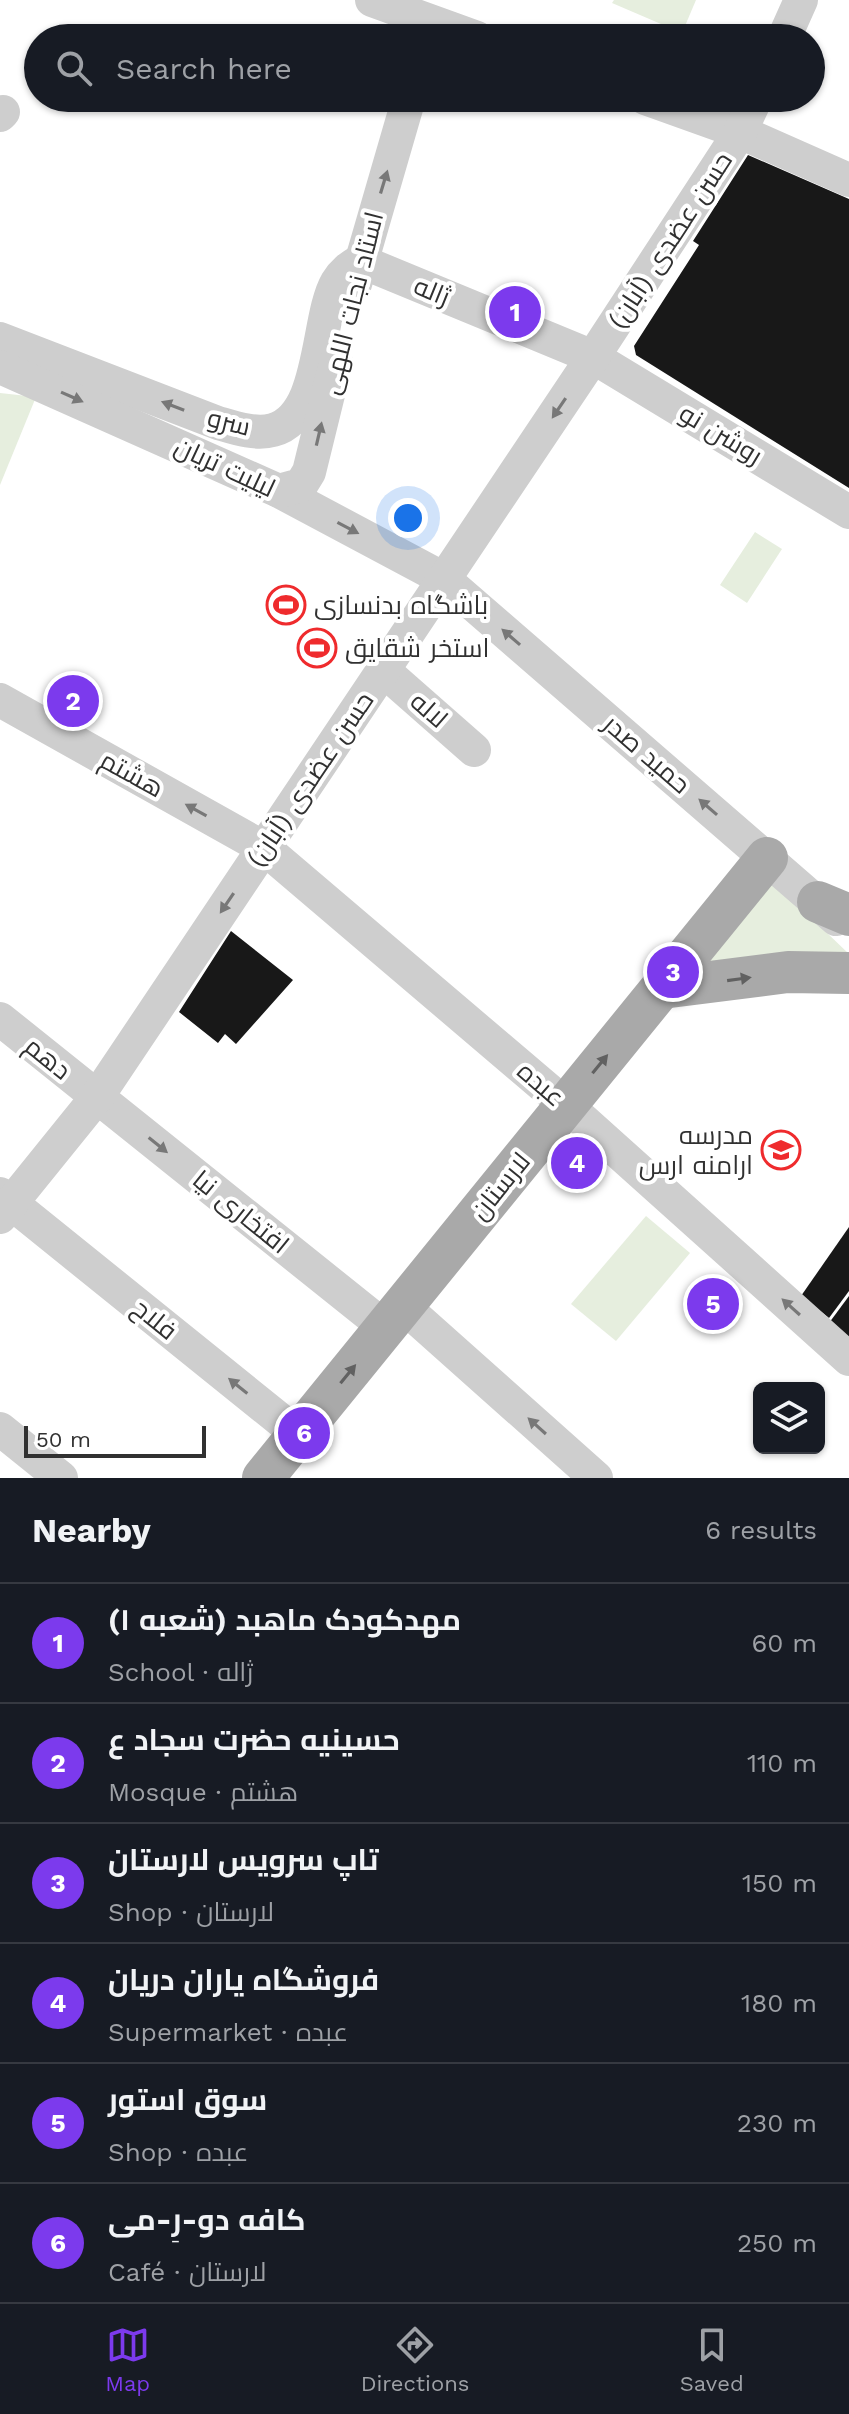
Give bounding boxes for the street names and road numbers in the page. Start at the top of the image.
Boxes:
street label: حسن عضدی (آبان) [602,146,739,334]
street label: استاد نجات اللهی [315,209,390,398]
street label: ژاله [410,270,454,312]
street label: روشن نو [674,398,768,471]
street label: سرو [204,402,254,442]
street label: لیلیت تریان [170,431,280,503]
street label: حسن عضدی (آبان) [240,686,380,873]
street label: لاله [404,686,454,734]
street label: حمید صدر [596,707,696,800]
street label: هشتم [94,744,169,806]
street label: دهم [17,1030,77,1088]
street label: عبده [511,1056,571,1112]
street label: لارستان [464,1146,536,1226]
street label: افتخاری نیا [187,1164,295,1260]
street label: فلاح [126,1292,183,1347]

